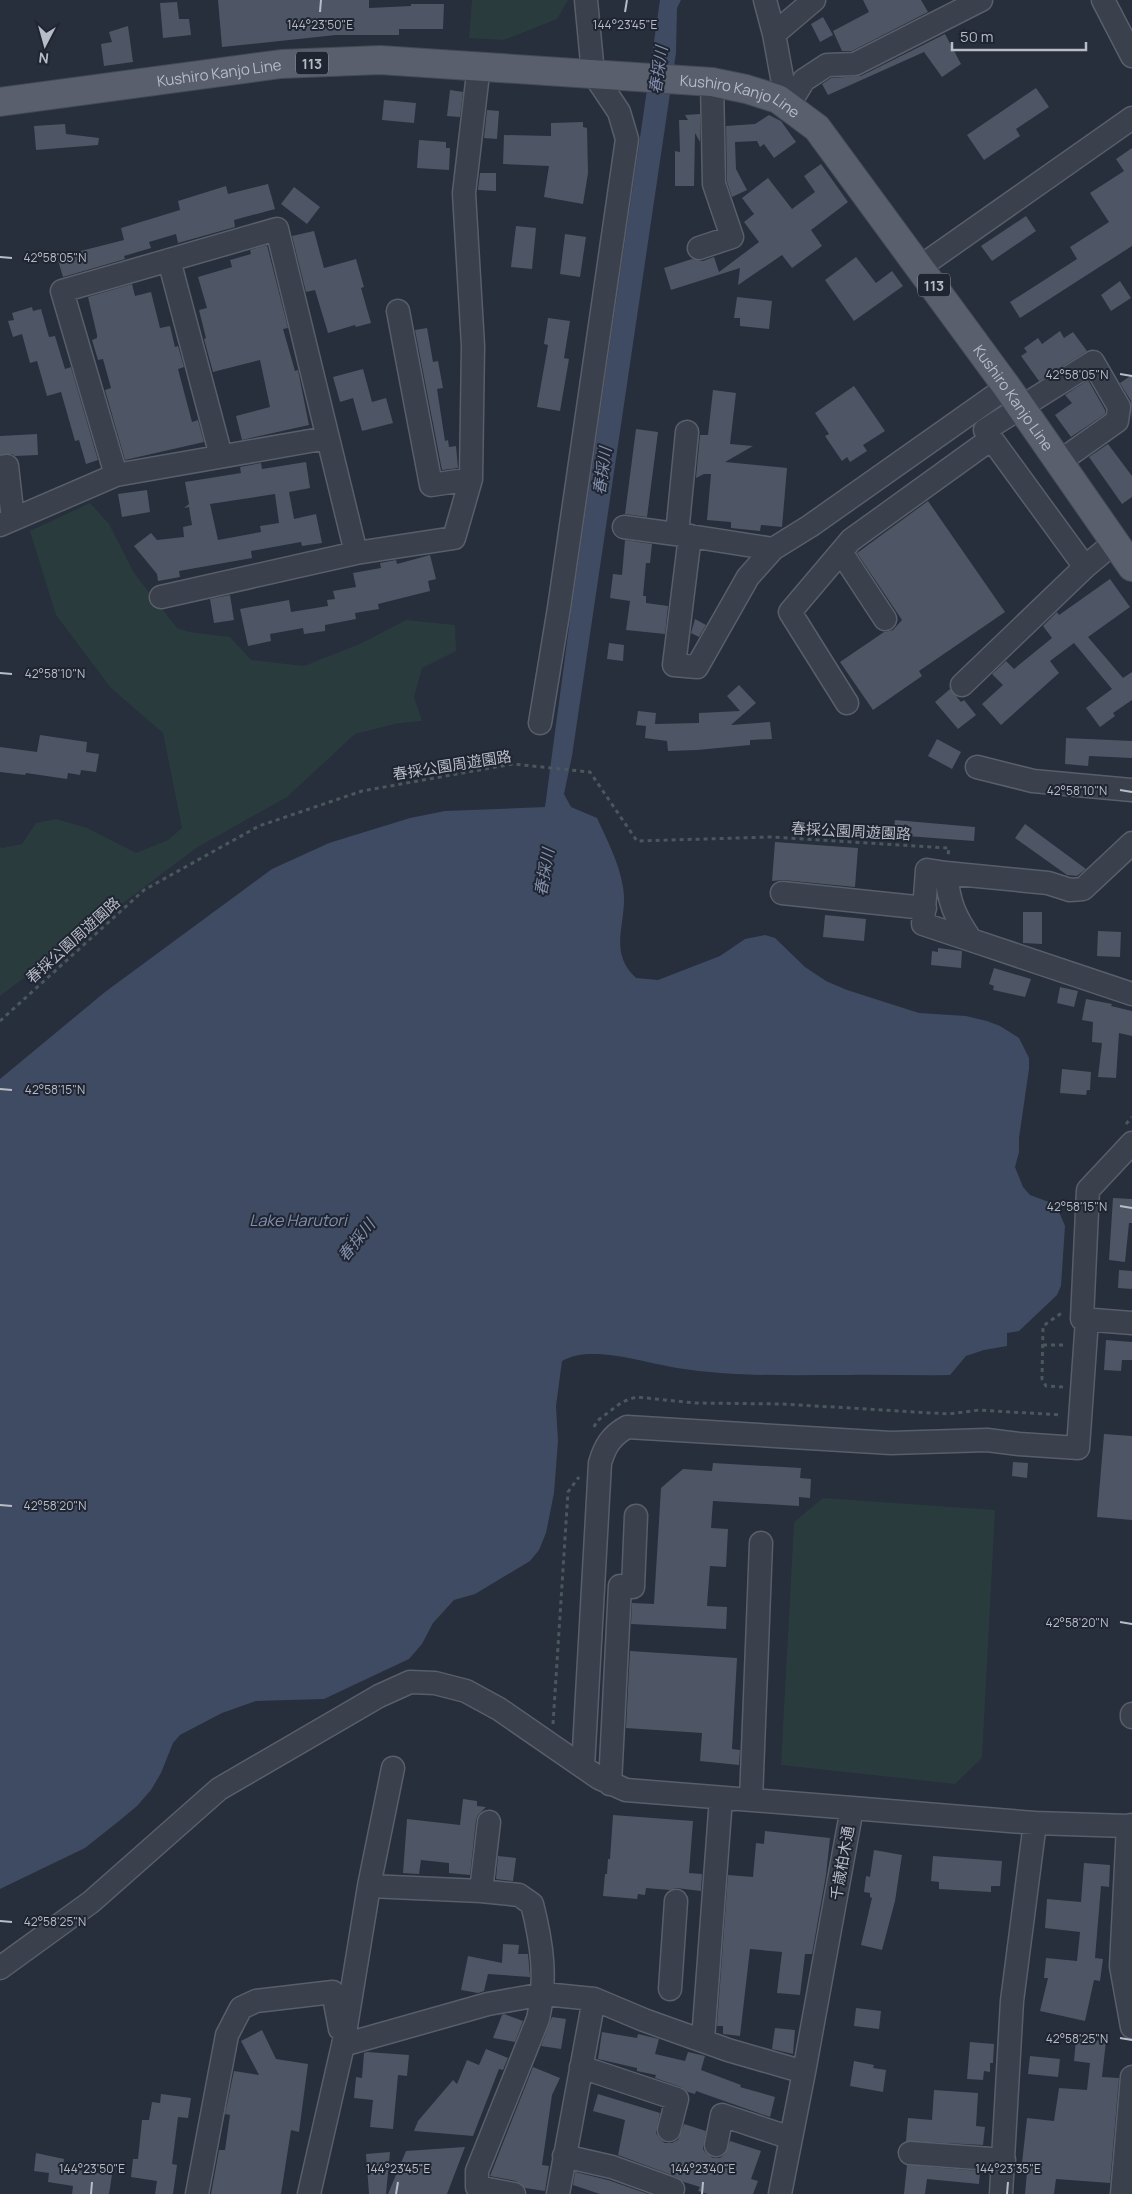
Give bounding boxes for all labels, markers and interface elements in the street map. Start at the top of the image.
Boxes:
text: 144°23'50"E [287,16,353,33]
text: 144°23'45"E [593,16,657,33]
north arrow [20,20,70,70]
scale bar [952,20,1086,52]
text: 50 m [960,26,994,47]
water label: 春採川 [644,43,673,95]
text: N [38,48,50,68]
road number: 113 [296,52,328,74]
street label: Kushiro Kanjo Line [155,54,283,91]
street label: Kushiro Kanjo Line [679,69,805,123]
text: 42°58'05"N [24,249,86,266]
road number: 113 [918,274,950,296]
street label: Kushiro Kanjo Line [969,340,1059,455]
text: 42°58'05"N [1046,366,1108,383]
water label: 春採川 [588,444,617,496]
text: 42°58'10"N [25,665,85,682]
street label: 春採公園周遊園路 [391,745,513,785]
text: 42°58'10"N [1047,782,1107,799]
street label: 春採公園周遊園路 [791,817,911,845]
water label: 春採川 [529,844,559,898]
street label: 春採公園周遊園路 [21,892,125,988]
text: 42°58'15"N [25,1081,85,1098]
text: 42°58'15"N [1047,1198,1107,1215]
water label: Lake Harutori [249,1209,349,1231]
water label: 春採川 [332,1213,381,1266]
text: 42°58'20"N [24,1497,86,1514]
text: 42°58'20"N [1046,1614,1108,1631]
street label: 千歳柏木通 [825,1824,859,1902]
text: 42°58'25"N [24,1913,86,1930]
text: 42°58'25"N [1046,2030,1108,2047]
text: 144°23'50"E [59,2160,125,2177]
text: 144°23'45"E [366,2160,430,2177]
text: 144°23'40"E [671,2160,736,2177]
text: 144°23'35"E [975,2160,1041,2177]

